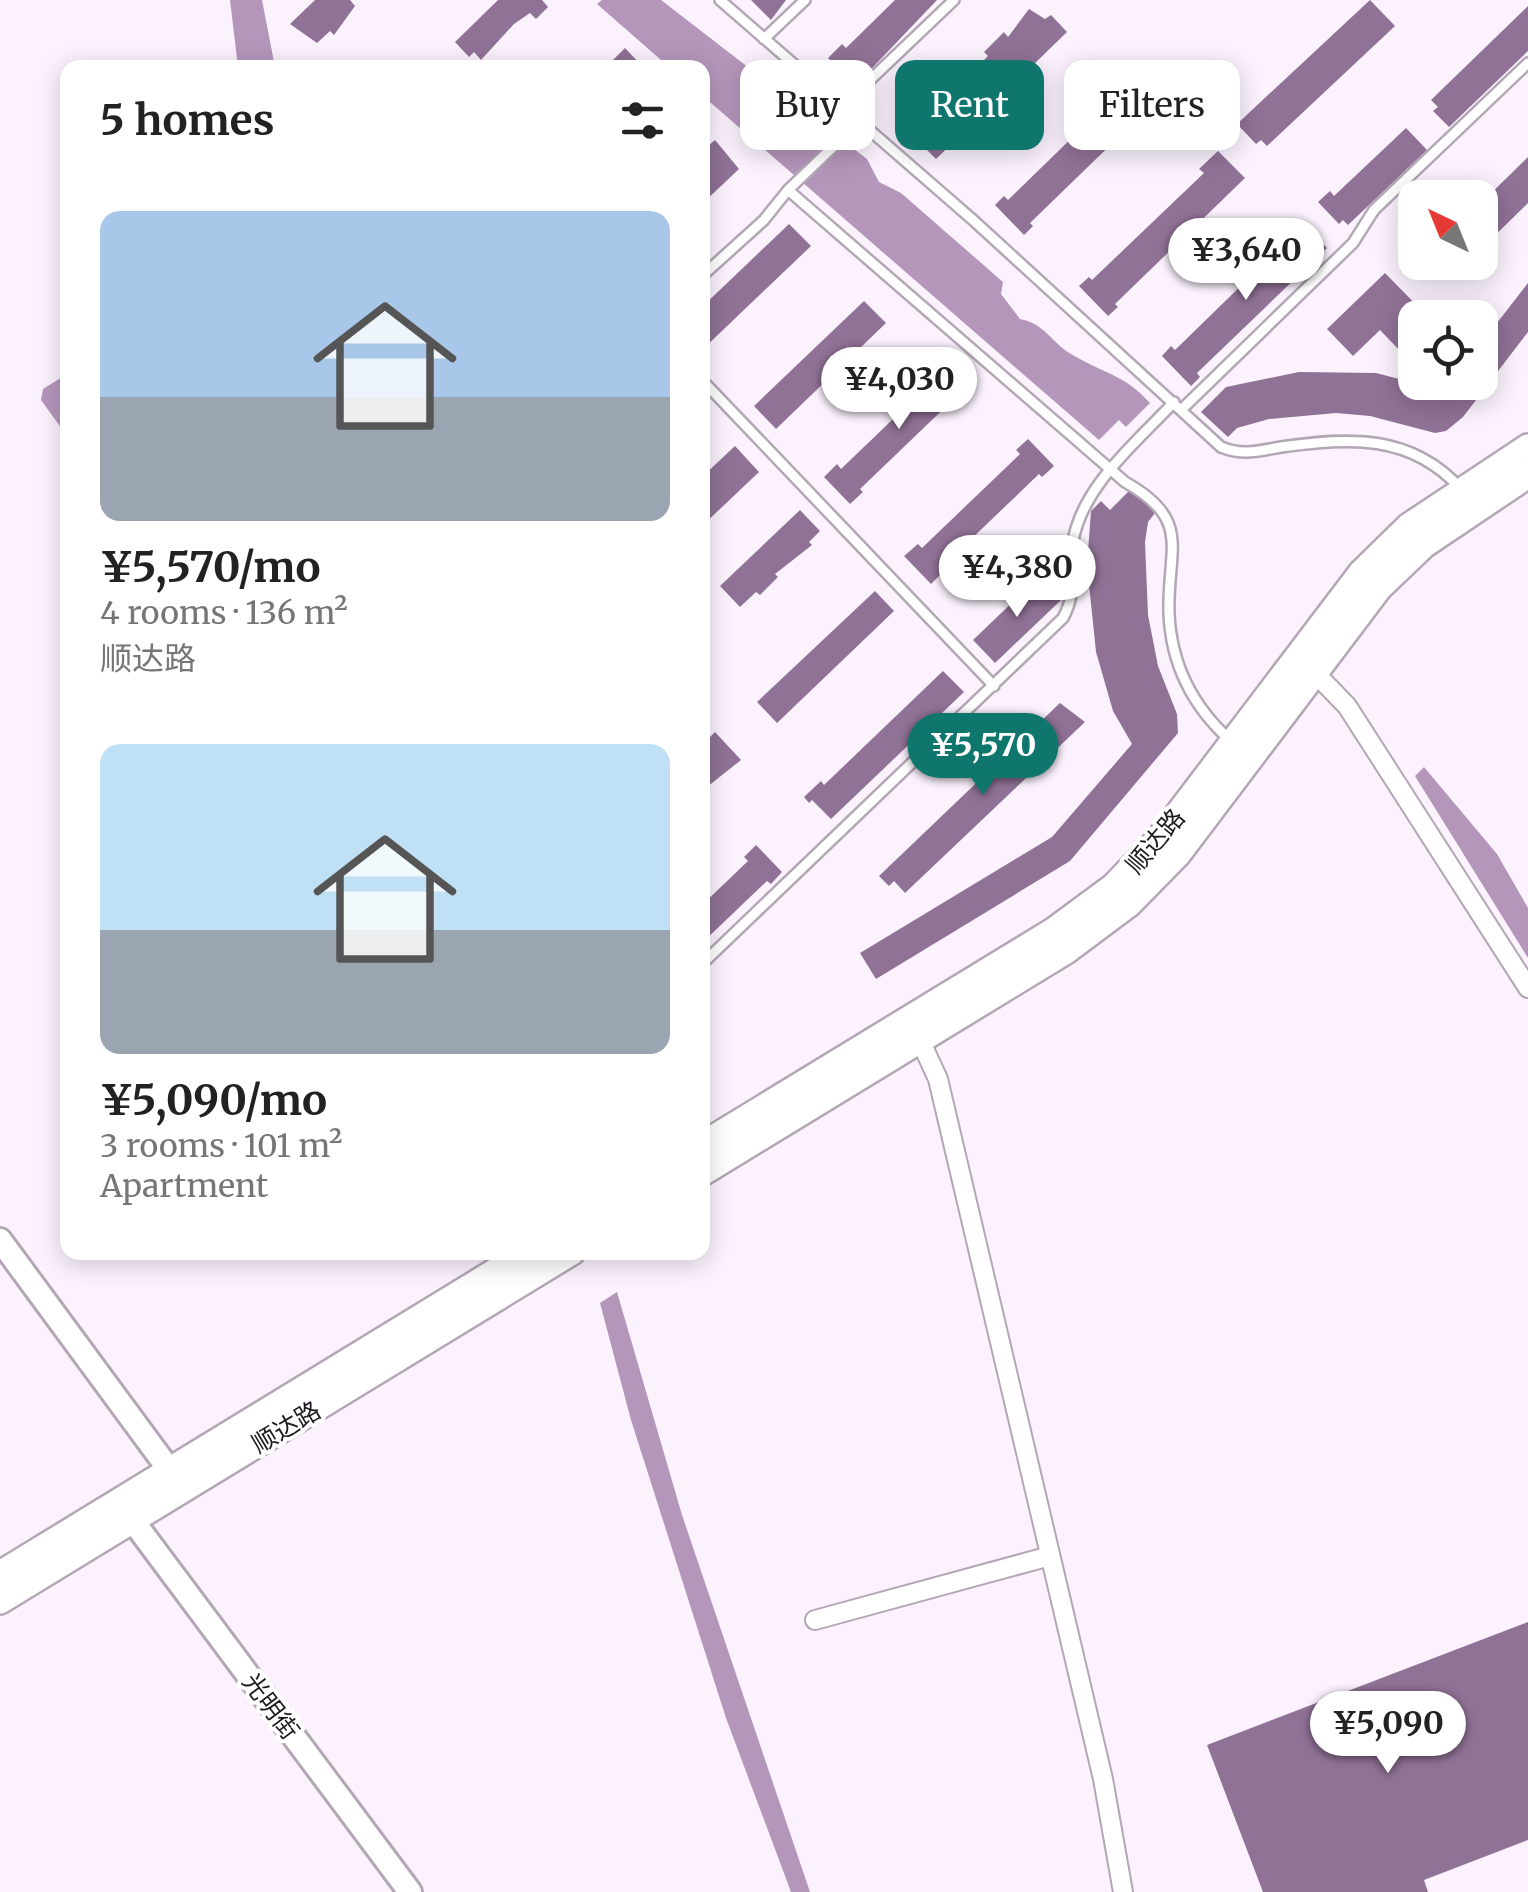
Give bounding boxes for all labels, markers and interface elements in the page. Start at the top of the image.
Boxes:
chip: Buy [740,60,875,150]
chip: Rent [895,60,1044,150]
chip: Filters [1064,60,1240,150]
icon: filters [615,93,670,148]
text: 5 homes [100,94,274,146]
north arrow [1398,180,1498,280]
map controls [1398,180,1498,400]
pin: ¥3,640 [1165,218,1327,303]
text: ¥3,640 [1190,230,1302,270]
icon: home [295,276,475,456]
button: locate [1398,300,1498,400]
pin: ¥4,030 [818,347,980,432]
text: ¥4,030 [843,359,955,399]
pin: ¥4,380 [936,535,1098,620]
text: ¥5,570/mo [100,541,321,593]
text: ¥4,380 [961,547,1073,587]
text: 4 rooms · 136 m² [100,593,348,633]
text: 顺达路 [100,639,196,679]
pin: ¥5,570 [902,713,1064,798]
text: ¥5,570 [929,725,1037,765]
street label: 顺达路 [1119,802,1191,880]
icon: home [295,809,475,989]
text: ¥5,090/mo [100,1074,327,1126]
text: 3 rooms · 101 m² [100,1126,342,1166]
text: Apartment [100,1166,268,1206]
street label: 顺达路 [246,1394,326,1460]
street label: 光明街 [236,1666,306,1746]
pin: ¥5,090 [1307,1691,1469,1776]
text: ¥5,090 [1332,1703,1444,1743]

